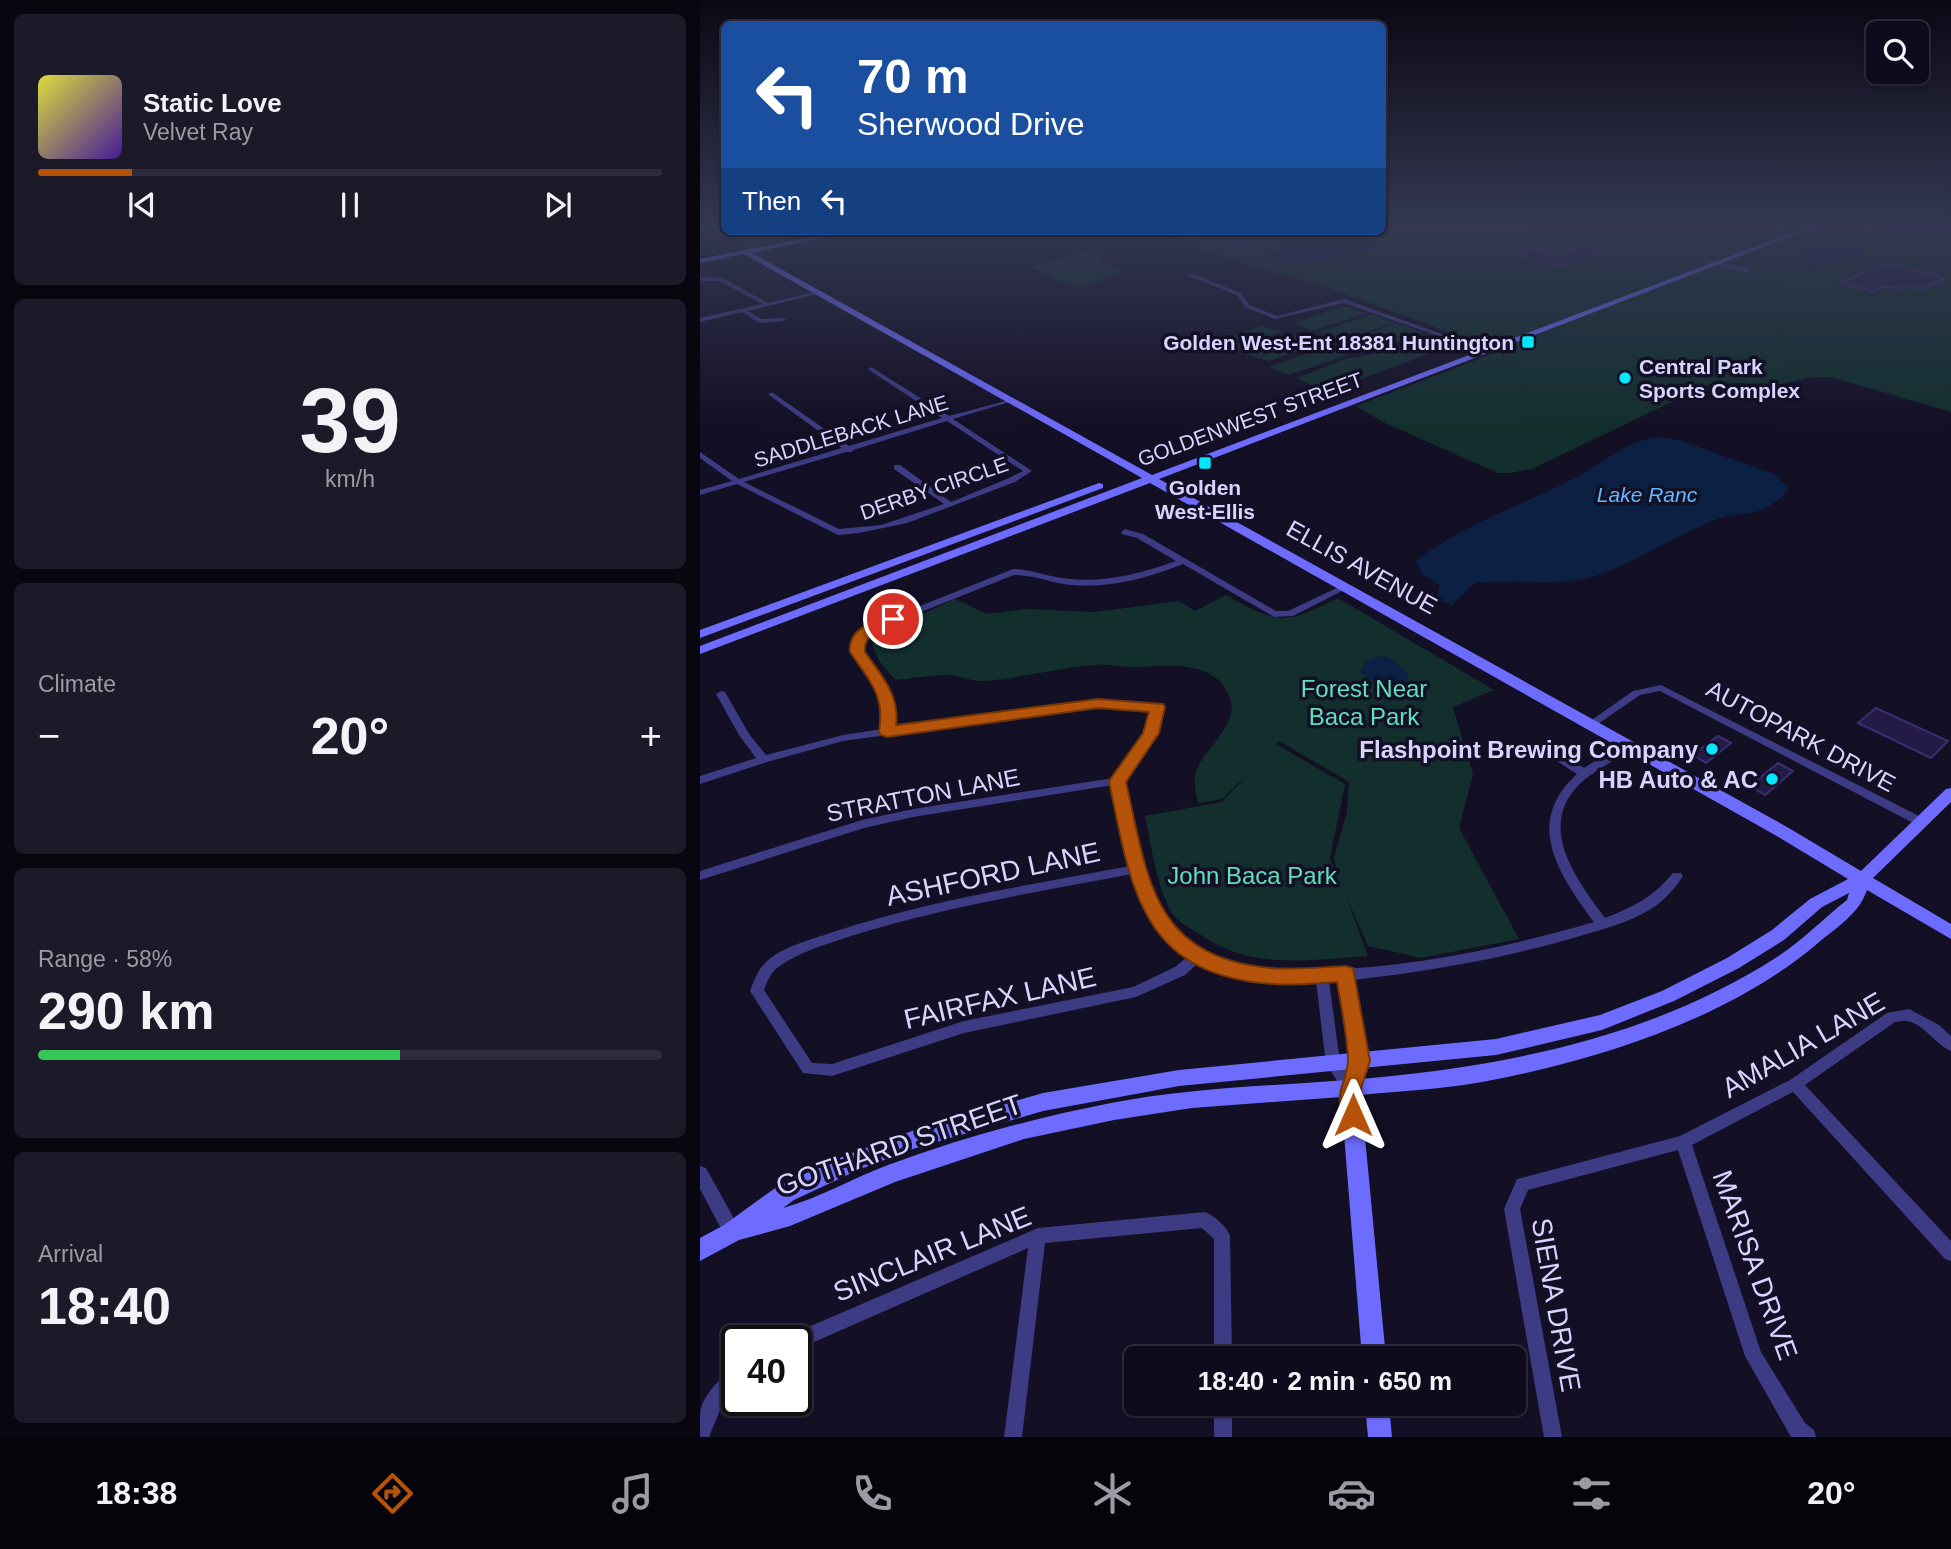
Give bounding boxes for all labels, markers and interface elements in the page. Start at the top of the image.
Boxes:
map controls [1866,21,1929,84]
button: search [1866,21,1929,84]
icon: left [742,49,833,140]
text: 70 m [857,49,969,103]
text: Static Love [143,88,282,118]
text: Sherwood Drive [857,106,1085,142]
text: Velvet Ray [143,119,253,145]
icon: left [815,182,853,220]
icon: previous [123,186,161,224]
icon: pause [331,186,369,224]
icon: next [539,186,577,224]
text: Then [742,186,801,216]
place label: Golden West-Ent 18381 Huntington [1163,331,1514,354]
marker: Golden West-Ent 18381 Huntington [1520,334,1536,350]
place label: Central Park Sports Complex [1639,355,1800,402]
street label: GOLDENWEST STREET [1134,367,1366,470]
text: 39 [299,370,401,471]
marker: Central Park Sports Complex [1617,370,1633,386]
street label: SADDLEBACK LANE [751,390,951,472]
street label: DERBY CIRCLE [857,452,1011,524]
marker: Golden West-Ellis [1197,455,1213,471]
text: km/h [325,466,375,492]
place label: Golden West-Ellis [1155,476,1255,523]
water label: Lake Ranc [1597,483,1698,506]
street label: ELLIS AVENUE [1282,515,1442,619]
pin [863,589,923,649]
icon: arrive [874,600,912,638]
text: Climate [38,671,116,697]
park label: Forest Near Baca Park [1301,675,1427,730]
street label: AUTOPARK DRIVE [1702,675,1900,797]
text: 20° [311,707,389,765]
text: − [38,715,60,757]
text: + [640,715,662,757]
place label: Flashpoint Brewing Company [1359,736,1699,763]
marker: Flashpoint Brewing Company [1704,741,1720,757]
street label: STRATTON LANE [824,763,1022,827]
place label: HB Auto & AC [1598,766,1758,793]
marker: HB Auto & AC [1764,771,1780,787]
street label: ASHFORD LANE [883,836,1103,912]
park label: John Baca Park [1167,862,1338,889]
text: Range · 58% [38,946,172,972]
street label: FAIRFAX LANE [901,961,1099,1035]
text: 290 km [38,982,214,1040]
street label: AMALIA LANE [1716,986,1890,1104]
position arrow [1316,1078,1390,1152]
street label: GOTHARD STREET [772,1088,1026,1202]
street label: MARISA DRIVE [1706,1166,1804,1364]
street label: SINCLAIR LANE [829,1200,1035,1308]
street label: SIENA DRIVE [1525,1216,1587,1394]
text: Arrival [38,1241,103,1267]
text: 18:40 [38,1277,171,1335]
speed limit sign: 40 [721,1325,812,1416]
text: 18:40 · 2 min · 650 m [1198,1366,1452,1396]
icon: directions [368,1469,417,1518]
icon: music [608,1469,657,1518]
icon: phone [848,1469,897,1518]
icon: climate [1088,1469,1137,1518]
icon: car [1327,1469,1376,1518]
icon: filters [1567,1469,1616,1518]
text: 18:38 [95,1475,177,1511]
text: 20° [1807,1475,1856,1511]

